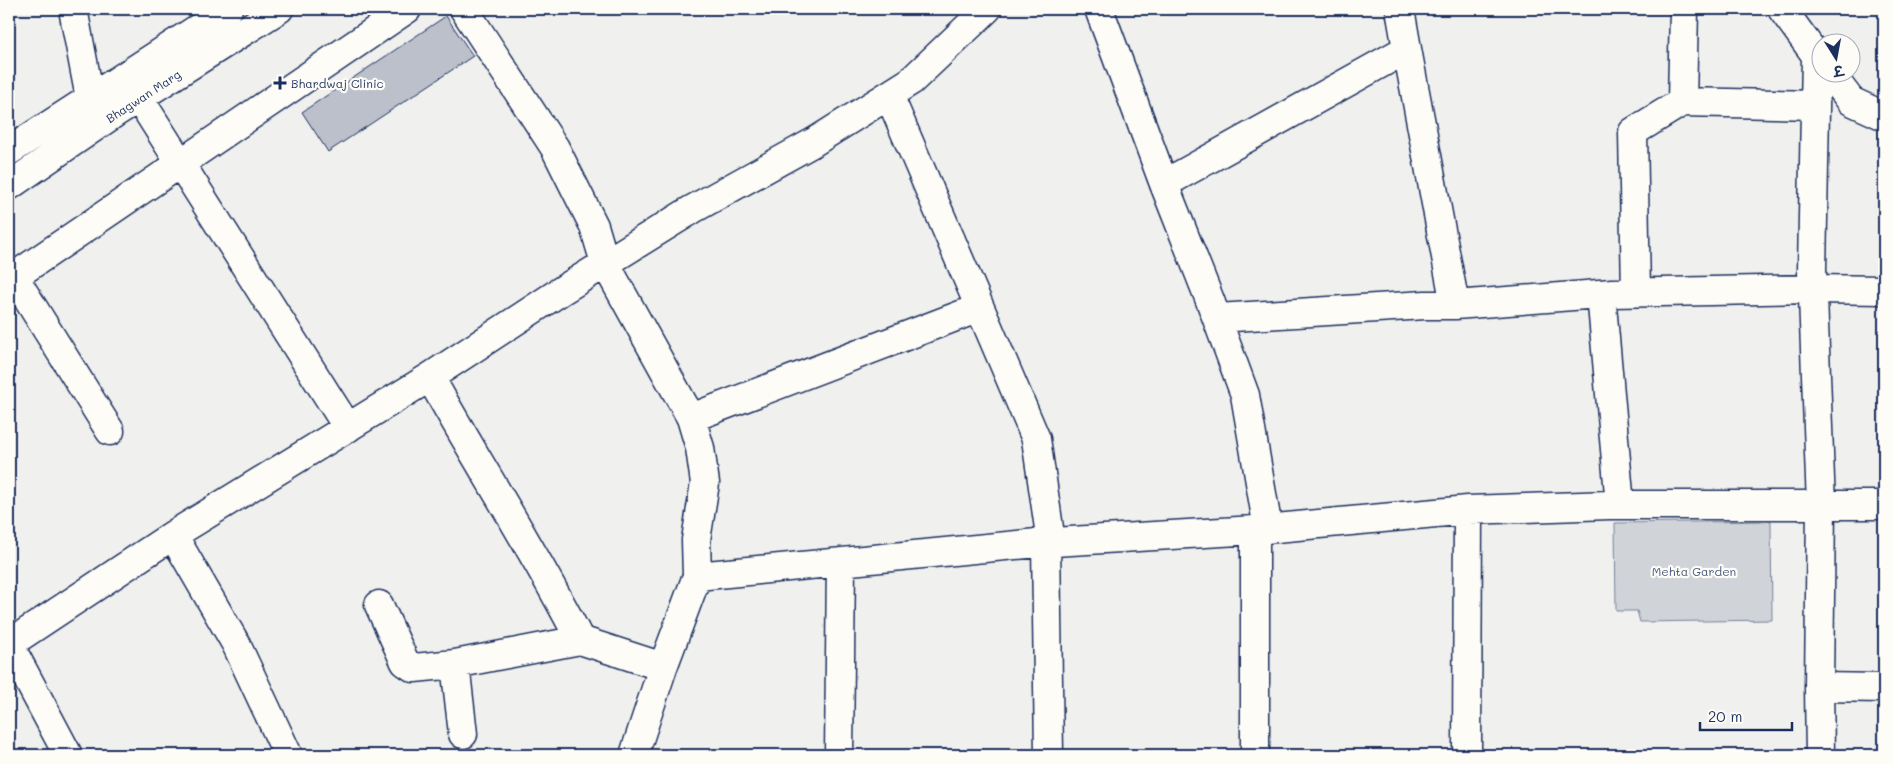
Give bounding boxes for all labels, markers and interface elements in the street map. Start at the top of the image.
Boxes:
north arrow [1810,32,1860,82]
text: उ [1831,61,1847,82]
street label: Bhagwan Marg [103,66,183,126]
place label: Bhardwaj Clinic [291,75,384,91]
marker: Bhardwaj Clinic [273,76,287,90]
park label: Mehta Garden [1652,563,1736,579]
scale bar [1700,699,1793,731]
text: 20 m [1708,706,1742,726]

